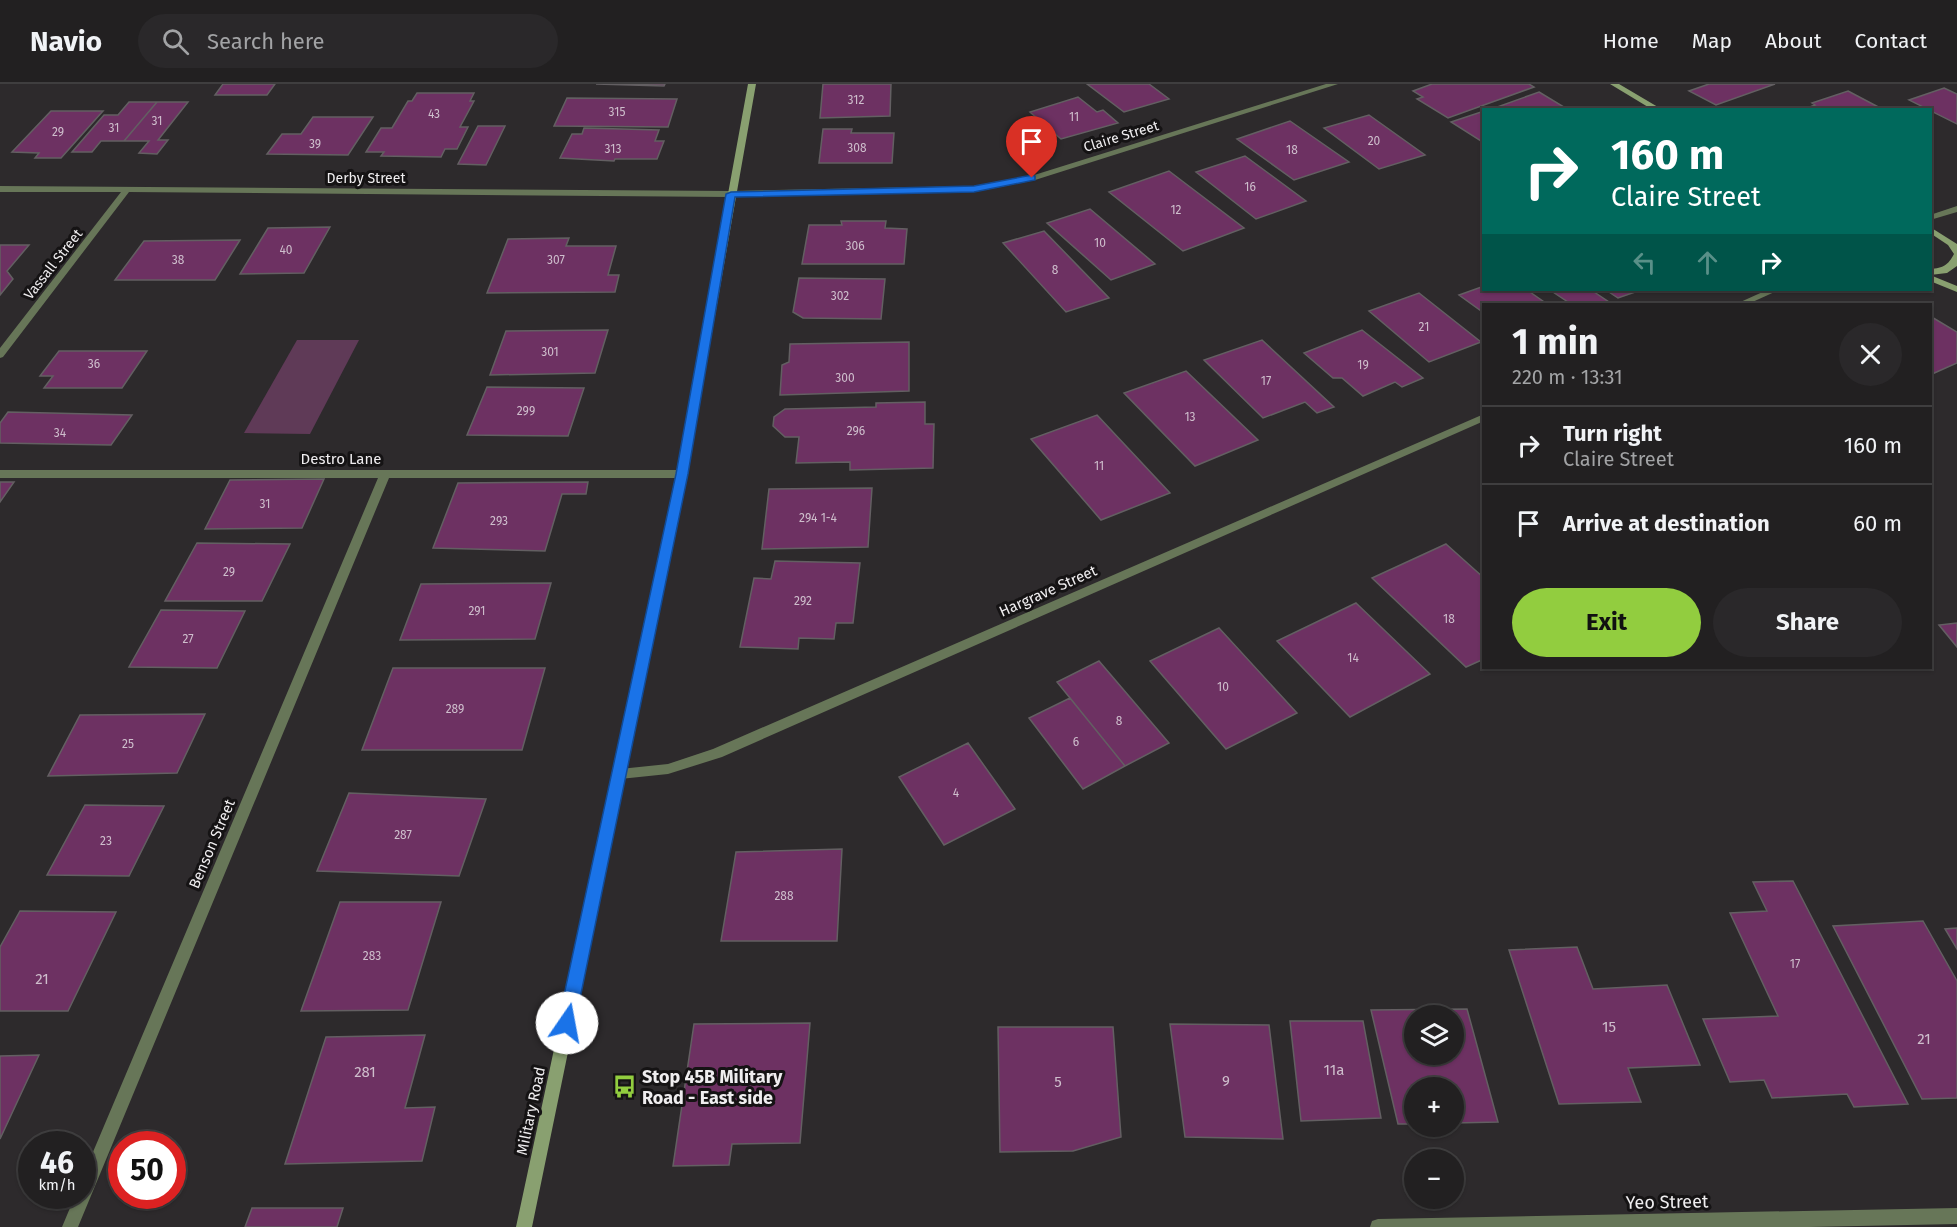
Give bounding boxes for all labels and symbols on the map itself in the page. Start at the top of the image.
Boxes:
house number: 312 [848,93,864,107]
house number: 315 [609,105,625,119]
house number: 43 [428,107,440,121]
house number: 11 [1069,110,1079,124]
house number: 31 [152,114,162,128]
pin [1006,116,1057,178]
street label: Claire Street [1082,117,1162,156]
house number: 31 [109,121,119,135]
house number: 29 [52,125,64,139]
house number: 20 [1368,134,1381,148]
house number: 39 [309,137,321,151]
house number: 308 [847,141,867,155]
house number: 313 [605,142,621,156]
house number: 18 [1286,143,1298,157]
street label: Derby Street [327,170,406,187]
house number: 16 [1244,180,1256,194]
house number: 12 [1170,203,1182,217]
street label: Vassall Street [21,225,87,303]
house number: 10 [1094,236,1106,250]
house number: 306 [845,239,865,253]
house number: 40 [279,243,293,257]
house number: 38 [172,253,185,267]
house number: 307 [547,253,565,267]
house number: 8 [1052,263,1059,277]
house number: 302 [831,289,849,303]
house number: 21 [1419,320,1429,334]
house number: 301 [541,345,559,359]
house number: 36 [88,357,100,371]
house number: 19 [1357,358,1369,372]
house number: 300 [835,371,855,385]
house number: 17 [1261,374,1271,388]
house number: 299 [517,404,535,418]
house number: 13 [1184,410,1196,424]
house number: 296 [847,424,865,438]
house number: 34 [54,426,67,440]
street label: Destro Lane [301,450,381,468]
house number: 11 [1094,459,1104,473]
house number: 31 [260,497,270,511]
house number: 294 1-4 [799,511,838,525]
house number: 293 [490,514,508,528]
street label: Hargrave Street [996,561,1100,621]
house number: 29 [223,565,235,579]
house number: 292 [794,594,812,608]
house number: 291 [468,604,486,618]
house number: 18 [1443,612,1455,626]
house number: 27 [182,632,194,646]
house number: 14 [1347,651,1359,665]
house number: 10 [1217,680,1229,694]
house number: 289 [446,702,464,716]
house number: 8 [1116,714,1123,728]
house number: 6 [1073,735,1079,749]
house number: 25 [122,737,134,751]
house number: 4 [953,786,960,800]
street label: Benson Street [185,796,239,891]
house number: 287 [394,828,412,842]
house number: 23 [100,834,112,848]
house number: 288 [774,889,794,903]
house number: 283 [363,949,381,963]
house number: 17 [1790,957,1800,971]
house number: 21 [35,970,49,988]
position arrow [535,991,599,1055]
house number: 15 [1602,1018,1616,1036]
house number: 21 [1917,1030,1931,1048]
house number: 11a [1324,1061,1344,1079]
house number: 281 [354,1063,376,1081]
street label: Military Road [513,1065,549,1157]
place label: Stop 45B Military Road - East side [642,1066,783,1109]
house number: 9 [1222,1072,1230,1090]
house number: 5 [1054,1073,1062,1091]
bus stop icon: Stop 45B Military Road - East side [611,1074,637,1100]
speed limit sign: 50 [108,1131,186,1209]
street label: Yeo Street [1625,1190,1709,1214]

